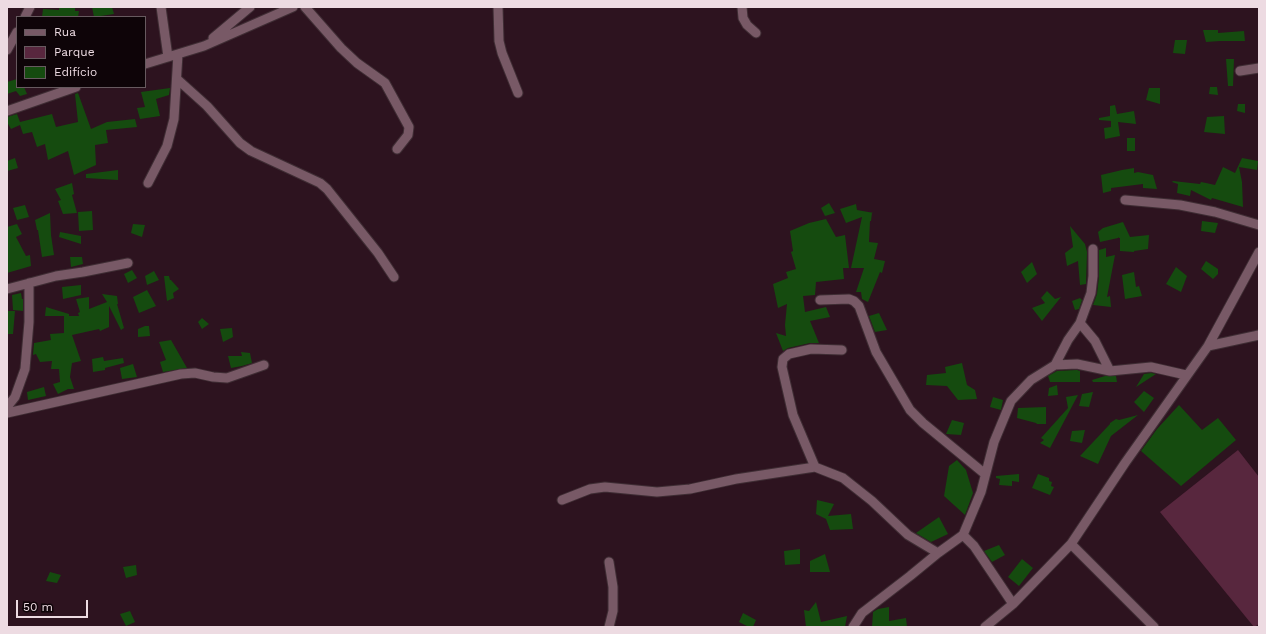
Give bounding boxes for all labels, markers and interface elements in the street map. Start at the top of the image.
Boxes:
legend [16,16,146,88]
text: Rua [54,25,76,39]
text: Parque [54,45,95,59]
text: Edifício [54,65,97,79]
scale bar [18,592,90,618]
text: 50 m [23,600,53,614]

